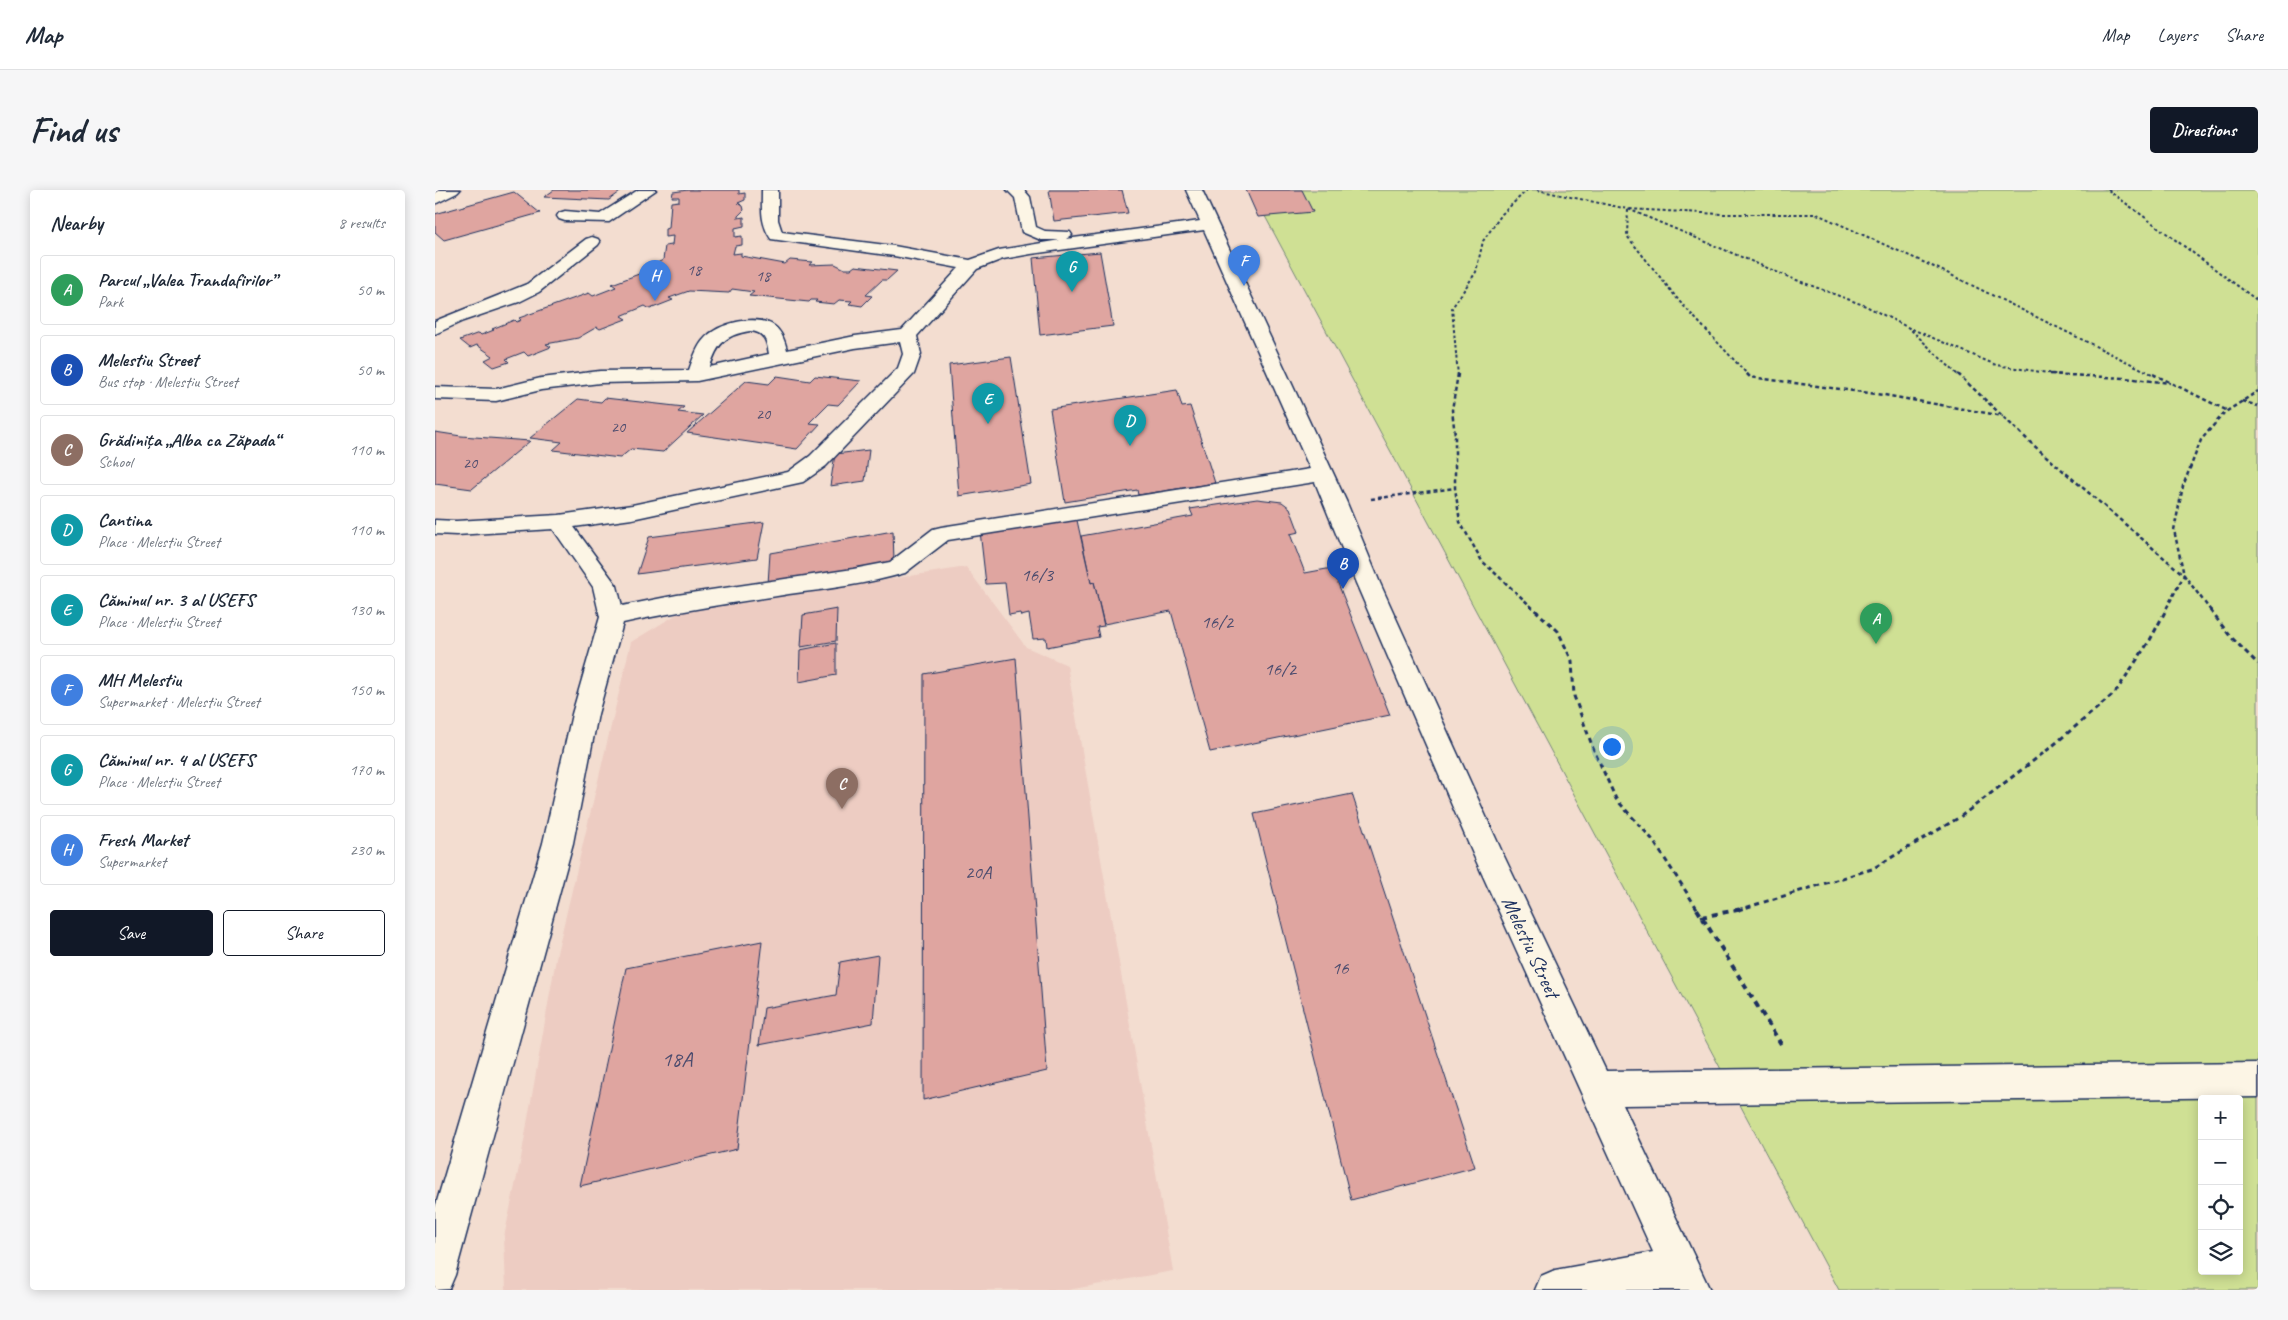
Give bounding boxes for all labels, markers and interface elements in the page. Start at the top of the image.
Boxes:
text: Map [25,20,62,50]
text: Map [2102,24,2130,46]
text: Layers [2158,24,2197,46]
text: Share [2225,24,2263,46]
button: Directions [2150,107,2258,153]
text: Find us [30,108,117,153]
text: Nearby [50,210,103,236]
text: 8 results [338,213,385,233]
pin: F [1228,245,1260,286]
pin: G [1056,251,1088,292]
pin: H [639,260,671,301]
house number: 18 [687,260,703,280]
house number: 18 [756,266,772,286]
text: Parcul „Valea Trandafirilor” [98,268,276,292]
text: A [63,280,71,300]
text: 50 m [357,280,384,300]
text: Park [98,292,123,312]
text: Melestiu Street [98,348,198,372]
text: B [63,360,71,380]
text: 50 m [357,360,384,380]
text: Bus stop · Melestiu Street [98,372,238,392]
pin: E [972,383,1004,424]
house number: 20 [756,404,772,424]
pin: D [1114,405,1146,446]
house number: 20 [611,417,627,437]
text: Grădinița „Alba ca Zăpada“ [98,428,279,452]
text: C [63,440,71,460]
text: 110 m [350,440,384,460]
text: School [98,452,132,472]
house number: 20 [463,453,479,473]
text: Cantina [98,508,151,532]
text: D [62,520,72,540]
text: 110 m [350,520,384,540]
text: Place · Melestiu Street [98,532,220,552]
pin: B [1327,548,1359,589]
house number: 16/3 [1021,563,1054,587]
text: Căminul nr. 3 al USEFS [98,588,254,612]
text: E [63,600,71,620]
text: 130 m [350,600,384,620]
pin: A [1860,603,1892,644]
house number: 16/2 [1201,610,1234,634]
text: Place · Melestiu Street [98,612,220,632]
house number: 16/2 [1264,657,1297,681]
text: MH Melestiu [98,668,181,692]
text: F [63,680,71,700]
text: 150 m [350,680,384,700]
text: Supermarket · Melestiu Street [98,692,260,712]
your location [1599,734,1625,760]
text: Căminul nr. 4 al USEFS [98,748,254,772]
text: G [63,760,71,780]
text: 170 m [350,760,384,780]
pin: C [826,768,858,809]
text: Place · Melestiu Street [98,772,220,792]
text: Fresh Market [98,828,188,852]
text: H [62,840,72,860]
text: 230 m [350,840,384,860]
text: Supermarket [98,852,166,872]
house number: 20A [965,860,993,884]
street label: Melestiu Street [1496,892,1567,1005]
button: Save [50,910,213,956]
button: Share [223,910,385,956]
house number: 16 [1331,956,1350,980]
house number: 18A [662,1045,693,1073]
map controls [2198,1095,2243,1275]
button: + [2198,1095,2243,1140]
button: − [2198,1140,2243,1185]
button: locate [2198,1185,2243,1230]
button: layers [2198,1230,2243,1275]

